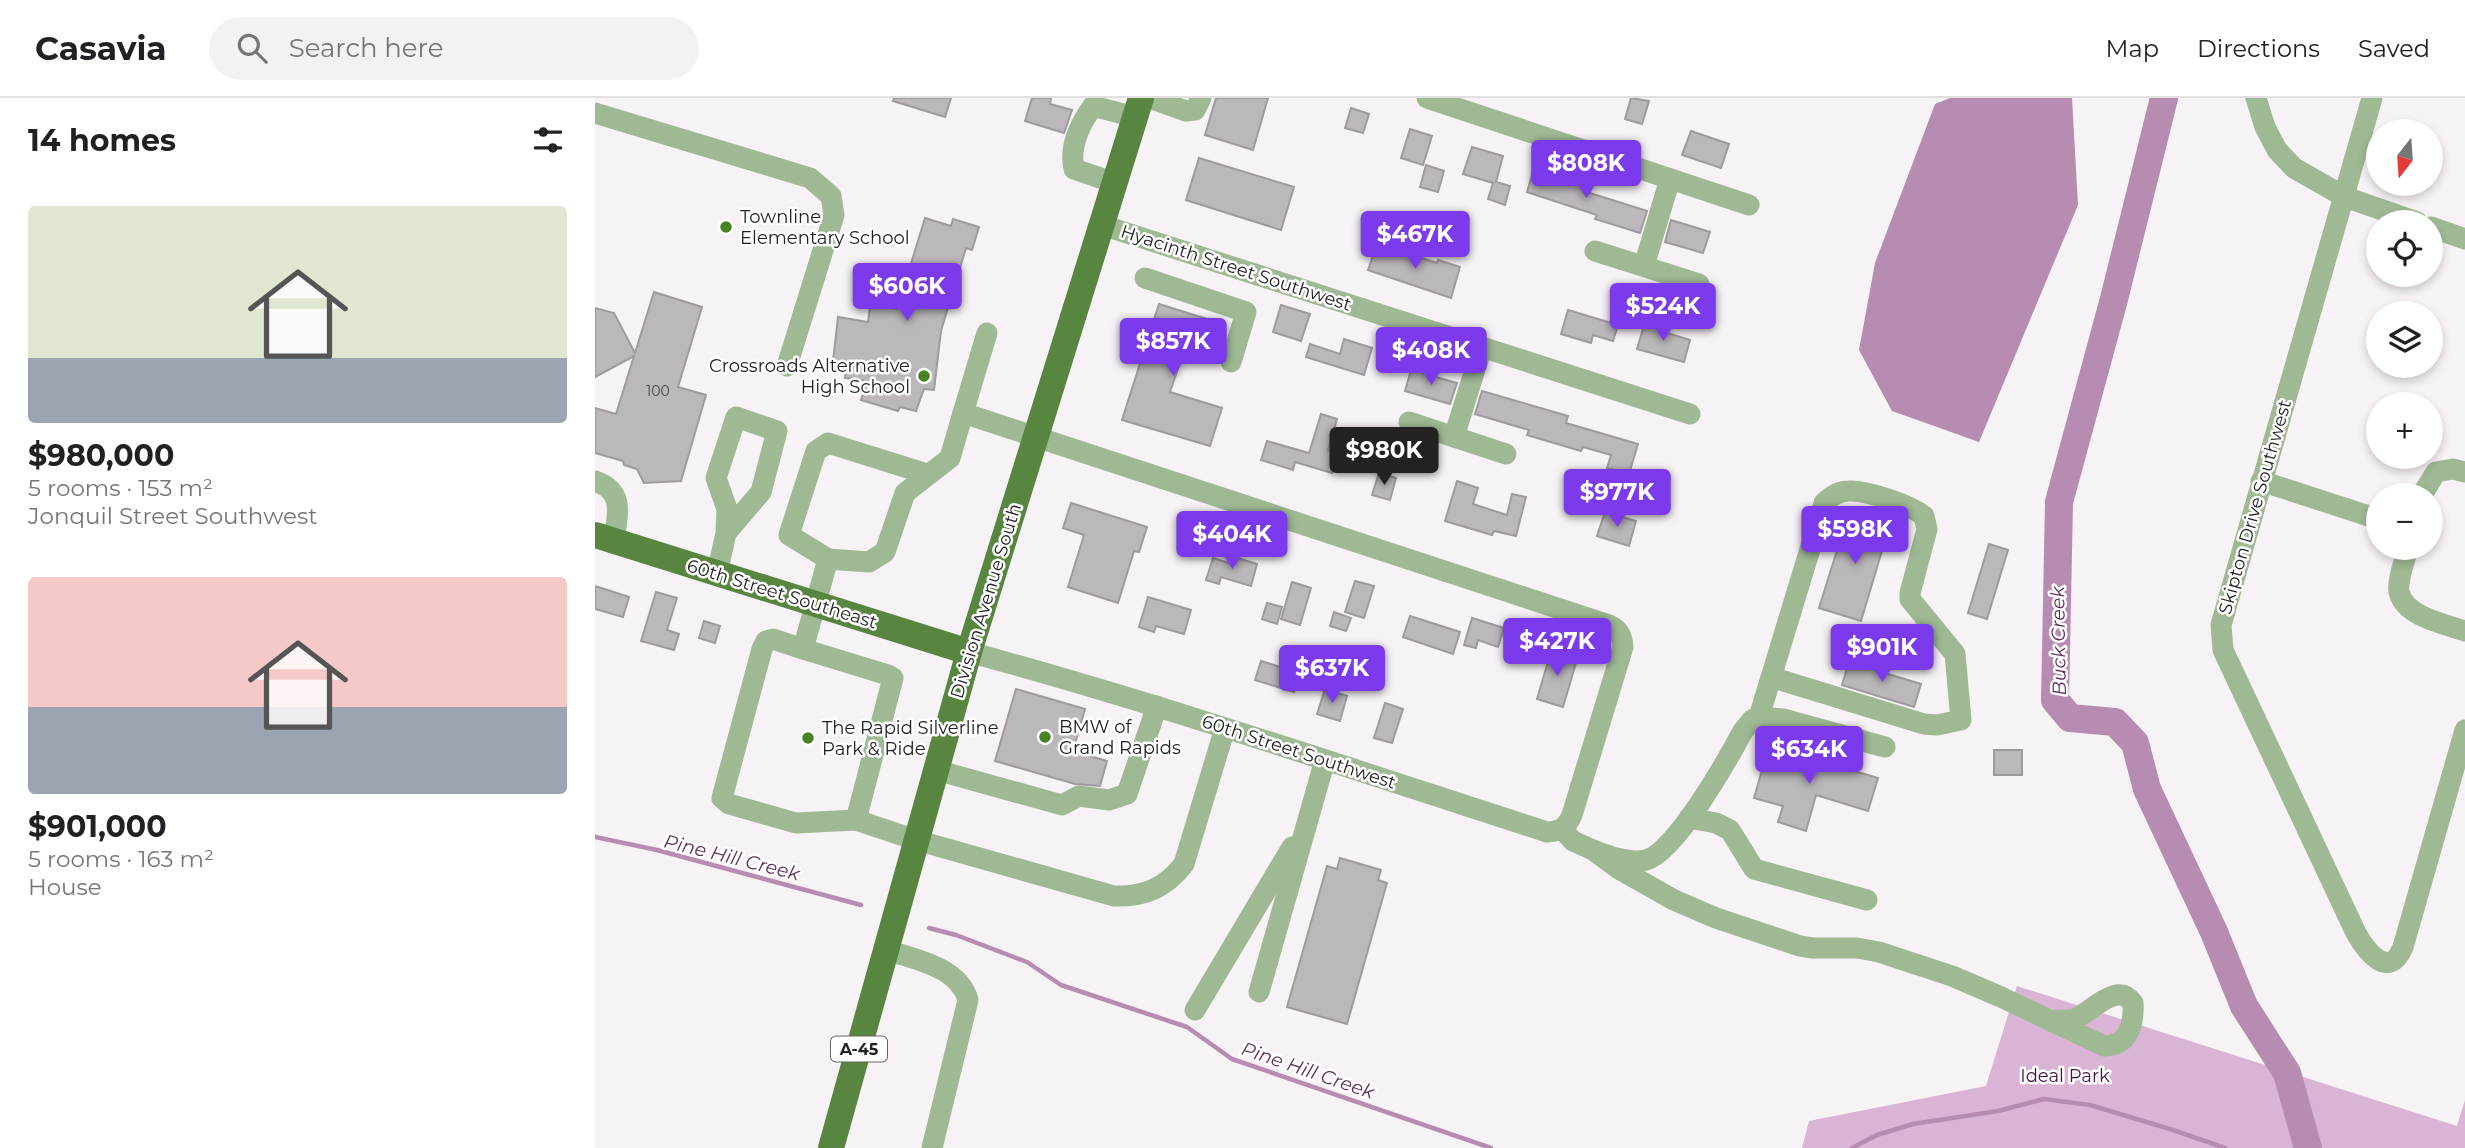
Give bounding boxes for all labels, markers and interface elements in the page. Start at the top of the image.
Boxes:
search box [209,17,699,80]
text: Casavia [35,28,167,68]
icon: search [233,29,271,67]
text: Search here [289,32,443,64]
text: Map [2106,34,2159,63]
text: Directions [2197,34,2320,63]
text: Saved [2358,34,2430,63]
north arrow [2366,119,2443,196]
map controls [2366,119,2443,560]
icon: filters [529,121,567,159]
text: 14 homes [28,122,176,159]
pin: $808K [1537,140,1635,200]
text: $808K [1547,149,1625,177]
place label: Townline Elementary School [740,206,910,249]
button: locate [2366,210,2443,287]
pin: $467K [1366,212,1464,271]
marker: Townline Elementary School [718,219,734,235]
street label: Hyacinth Street Southwest [1118,220,1354,316]
text: $467K [1377,220,1453,248]
icon: home [235,251,361,377]
pin: $606K [858,264,956,323]
text: $606K [869,272,945,300]
pin: $524K [1614,284,1712,343]
text: $524K [1626,292,1700,320]
button: layers [2366,301,2443,378]
pin: $857K [1124,318,1222,378]
text: $857K [1136,327,1210,355]
pin: $408K [1382,328,1480,387]
text: $408K [1392,336,1470,364]
place label: Crossroads Alternative High School [709,355,910,398]
marker: Crossroads Alternative High School [916,368,932,384]
house number: 100 [646,382,670,400]
button: + [2366,392,2443,469]
street label: Skipton Drive Southwest [2214,397,2296,617]
pin: $980K [1335,428,1433,487]
text: $980K [1346,436,1422,464]
text: $980,000 [28,437,174,474]
pin: $977K [1568,470,1666,529]
text: 5 rooms · 153 m² [28,474,213,502]
text: $977K [1580,478,1654,506]
button: − [2366,483,2443,560]
street label: Division Avenue South [946,501,1026,701]
text: Jonquil Street Southwest [28,502,318,530]
pin: $598K [1806,506,1904,566]
pin: $404K [1183,512,1281,571]
text: $598K [1817,515,1893,543]
text: $404K [1192,520,1272,548]
street label: 60th Street Southeast [684,555,880,633]
water label: Buck Creek [2046,585,2071,696]
pin: $427K [1508,618,1606,678]
icon: home [235,622,361,748]
pin: $901K [1833,624,1931,684]
text: $427K [1519,627,1595,655]
text: $901K [1847,633,1917,661]
pin: $637K [1283,646,1381,705]
text: $637K [1295,654,1369,682]
street label: 60th Street Southwest [1199,710,1399,794]
place label: BMW of Grand Rapids [1059,716,1181,759]
place label: The Rapid Silverline Park & Ride [822,717,999,760]
pin: $634K [1760,726,1858,786]
marker: BMW of Grand Rapids [1037,729,1053,745]
marker: The Rapid Silverline Park & Ride [800,730,816,746]
text: $634K [1771,735,1847,763]
text: $901,000 [28,808,167,845]
water label: Pine Hill Creek [662,830,803,886]
text: 5 rooms · 163 m² [28,845,214,873]
text: House [28,873,102,901]
road number: A-45 [831,1037,887,1062]
water label: Pine Hill Creek [1238,1037,1378,1104]
park label: Ideal Park [2020,1065,2110,1087]

